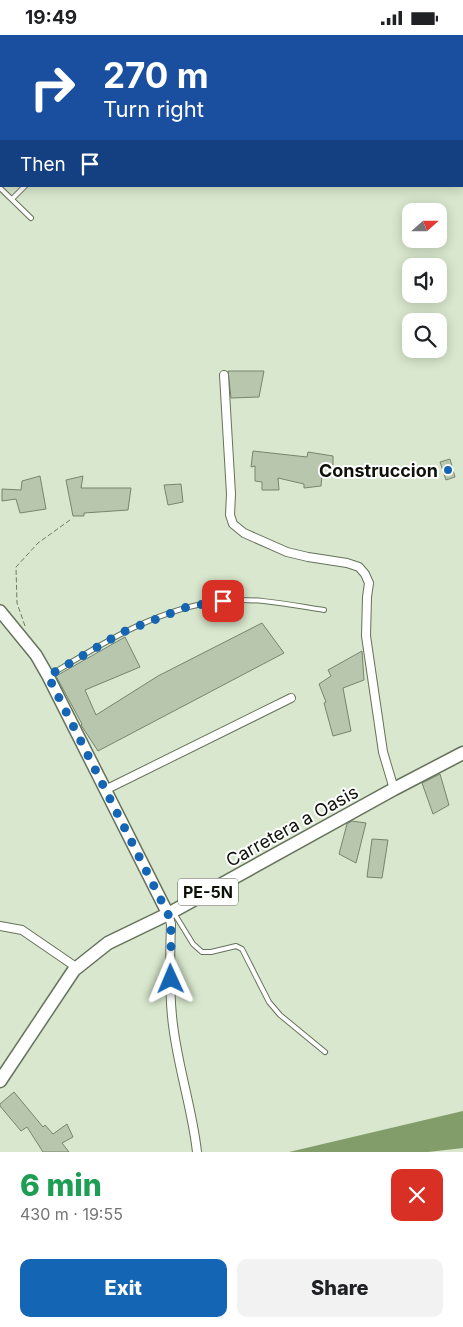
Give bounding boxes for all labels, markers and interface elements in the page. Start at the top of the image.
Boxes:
text: 19:49 [25,6,77,29]
text: 270 m [103,54,209,96]
icon: right [20,55,85,120]
text: Turn right [103,96,204,122]
icon: arrive [76,150,104,178]
text: Then [20,153,66,176]
north arrow [402,203,448,247]
map controls [402,203,447,358]
button: sound [402,258,447,303]
button: search [402,313,447,358]
place label: Construccion [319,460,438,481]
marker: Construccion [442,464,454,476]
pin [202,580,244,622]
icon: arrive [209,587,237,615]
street label: Carretera a Oasis [222,781,362,871]
road number: PE-5N [178,879,238,905]
position arrow [144,952,196,1004]
text: 6 min [20,1167,102,1203]
button: close [391,1169,443,1221]
text: 430 m · 19:55 [20,1204,123,1224]
button: Exit [20,1259,227,1317]
button: Share [237,1259,443,1317]

